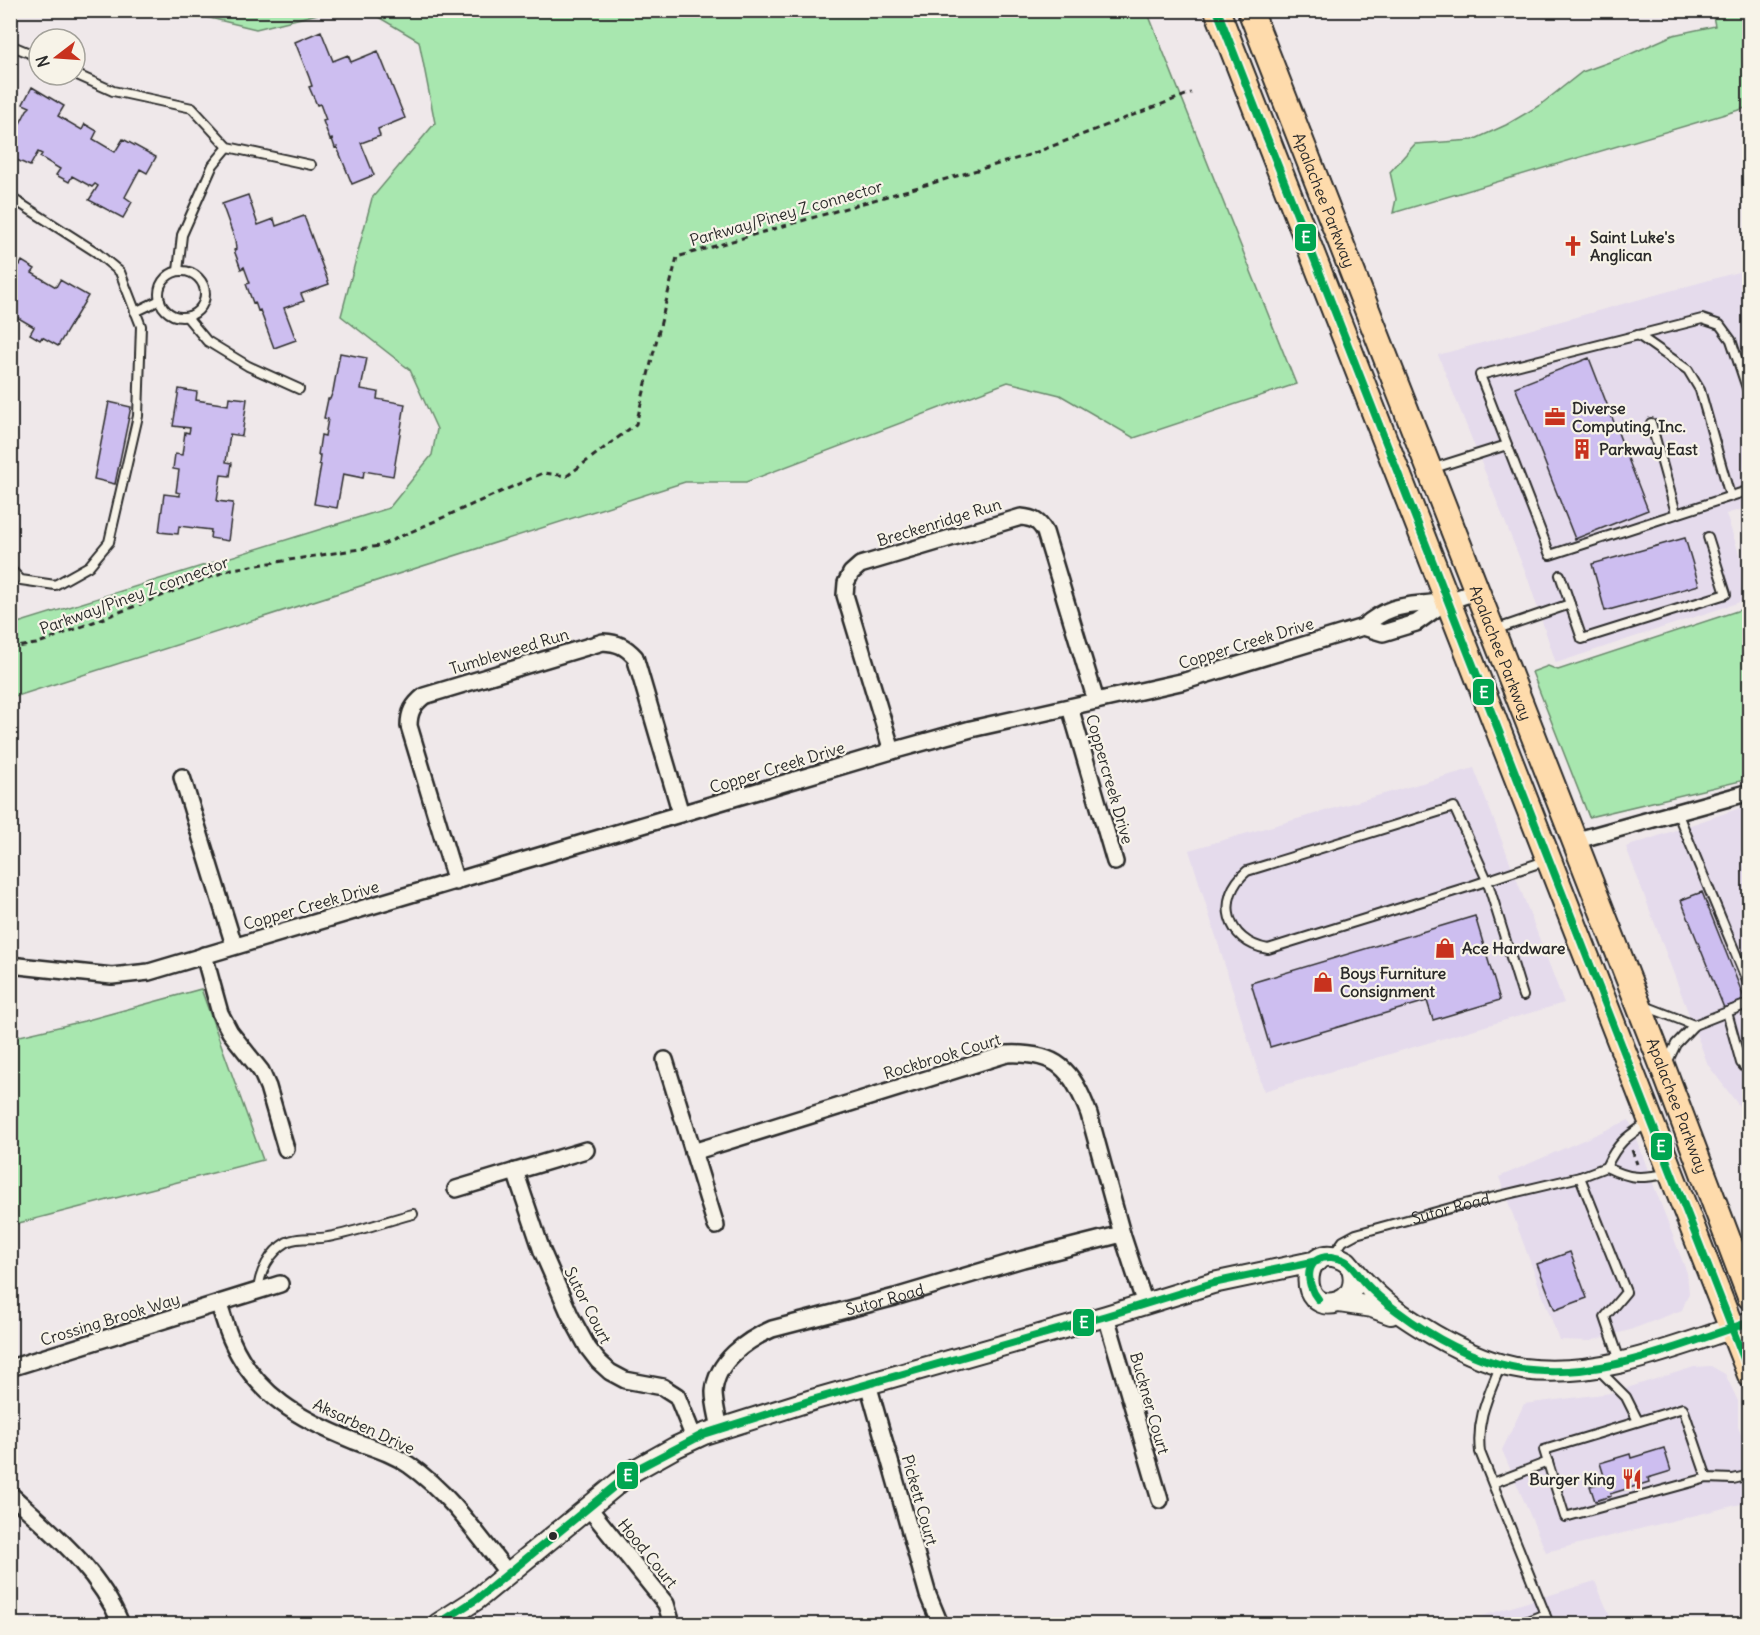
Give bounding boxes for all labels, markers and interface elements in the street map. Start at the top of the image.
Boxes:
north arrow [27,27,87,87]
text: N [31,53,54,70]
street label: Apalachee Parkway [1289,130,1360,270]
street label: Parkway/Piney Z connector [687,176,885,250]
line badge: E [1294,223,1317,252]
text: E [1301,227,1311,247]
place label: Saint Luke's Anglican [1590,227,1675,266]
church icon: Saint Luke's Anglican [1561,234,1585,258]
place label: Diverse Computing, Inc. [1572,398,1686,437]
office icon: Diverse Computing, Inc. [1543,405,1567,429]
building icon: Parkway East [1570,437,1594,461]
place label: Parkway East [1599,439,1698,460]
street label: Breckenridge Run [874,494,1004,550]
street label: Parkway/Piney Z connector [37,551,232,639]
street label: Apalachee Parkway [1466,582,1536,723]
street label: Copper Creek Drive [1176,613,1316,673]
street label: Tumbleweed Run [447,623,571,679]
line badge: E [1472,678,1495,706]
text: E [1479,682,1489,702]
street label: Coppercreek Drive [1082,712,1138,846]
street label: Copper Creek Drive [707,737,847,797]
street label: Copper Creek Drive [241,876,381,934]
shop icon: Ace Hardware [1433,936,1457,960]
place label: Ace Hardware [1462,938,1566,958]
place label: Boys Furniture Consignment [1340,963,1447,1002]
shop icon: Boys Furniture Consignment [1311,970,1335,994]
street label: Rockbrook Court [881,1029,1003,1083]
street label: Apalachee Parkway [1642,1035,1712,1176]
line badge: E [1650,1132,1673,1161]
text: E [1656,1136,1666,1156]
street label: Sutor Road [1409,1188,1492,1228]
street label: Sutor Court [560,1263,616,1347]
street label: Sutor Road [843,1279,926,1319]
street label: Crossing Brook Way [38,1288,182,1350]
line badge: E [1072,1308,1095,1337]
text: E [1079,1312,1089,1332]
street label: Buckner Court [1126,1350,1174,1457]
street label: Aksarben Drive [310,1394,418,1458]
street label: Pickett Court [898,1452,943,1548]
line badge: E [616,1461,639,1490]
text: E [623,1465,633,1485]
restaurant icon: Burger King [1620,1467,1644,1491]
place label: Burger King [1529,1469,1615,1490]
street label: Hood Court [614,1514,682,1592]
unlabelled marker [547,1530,559,1542]

